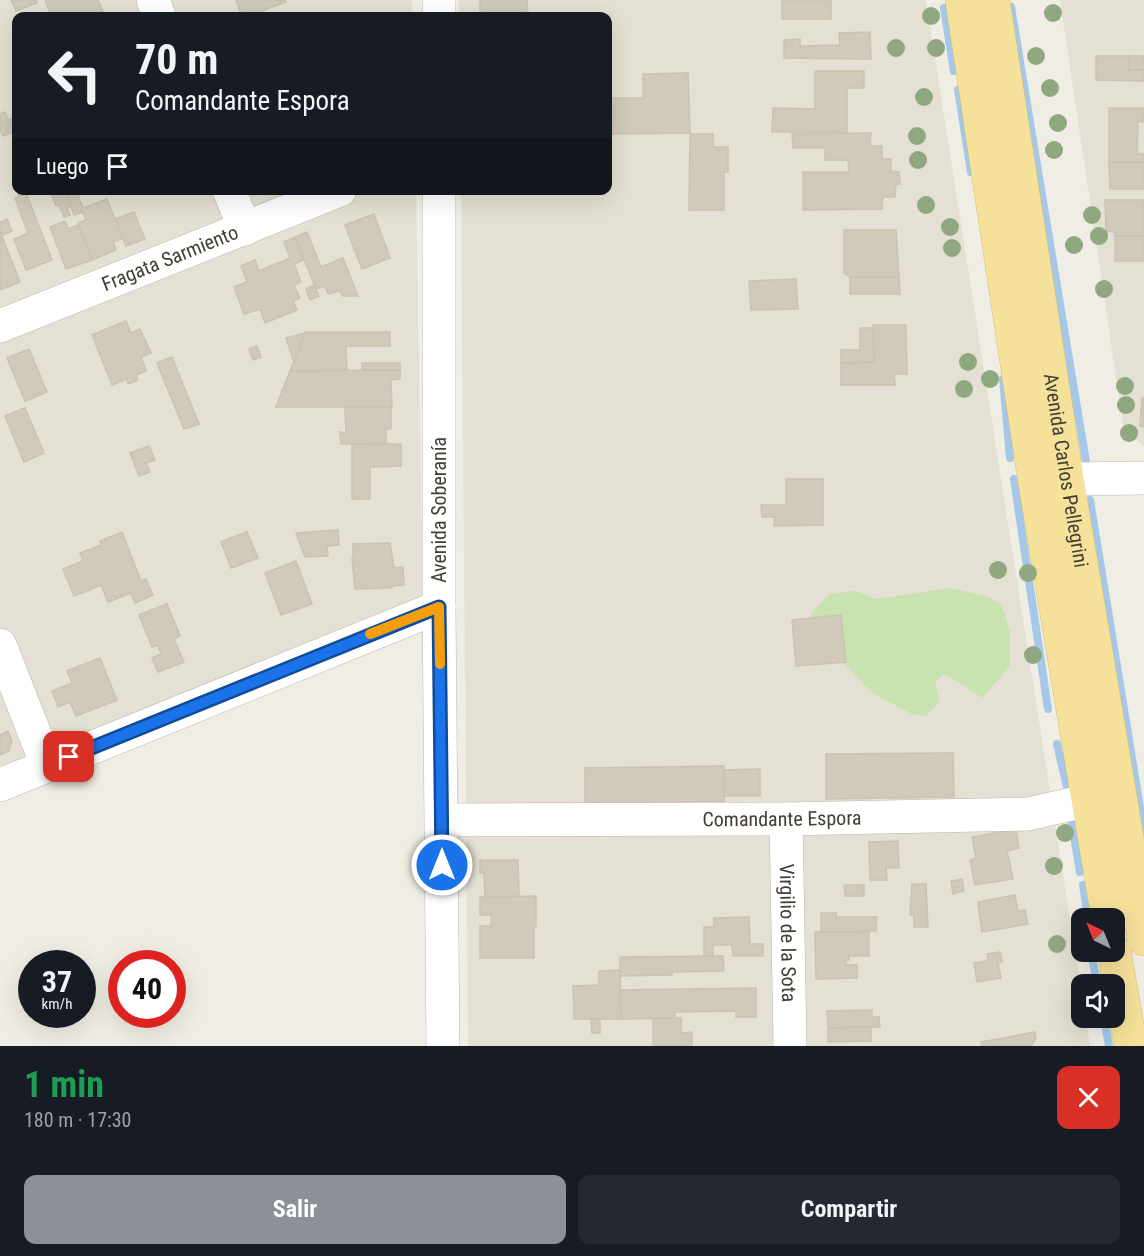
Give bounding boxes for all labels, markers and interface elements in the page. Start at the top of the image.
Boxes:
text: 70 m [135,35,218,84]
icon: left [36,36,114,114]
text: Comandante Espora [135,85,350,117]
icon: arrive [101,150,134,183]
text: Luego [36,154,89,179]
street label: Fragata Sarmiento [98,220,242,296]
street label: Avenida Carlos Pellegrini [1039,372,1094,569]
street label: Avenida Soberanía [427,437,451,583]
pin [43,731,94,782]
icon: arrive [52,740,85,773]
street label: Comandante Espora [702,805,862,831]
position arrow [410,833,474,897]
street label: Virgilio de la Sota [775,863,801,1003]
north arrow [1071,908,1125,962]
map controls [1071,908,1125,1028]
speed limit sign: 40 [108,950,186,1028]
text: 37 [42,964,72,999]
button: sound [1071,974,1125,1028]
text: km/h [42,995,72,1013]
text: 1 min [24,1064,104,1106]
button: close [1057,1066,1120,1129]
text: 180 m · 17:30 [24,1108,131,1132]
button: Salir [24,1175,566,1244]
button: Compartir [578,1175,1120,1244]

